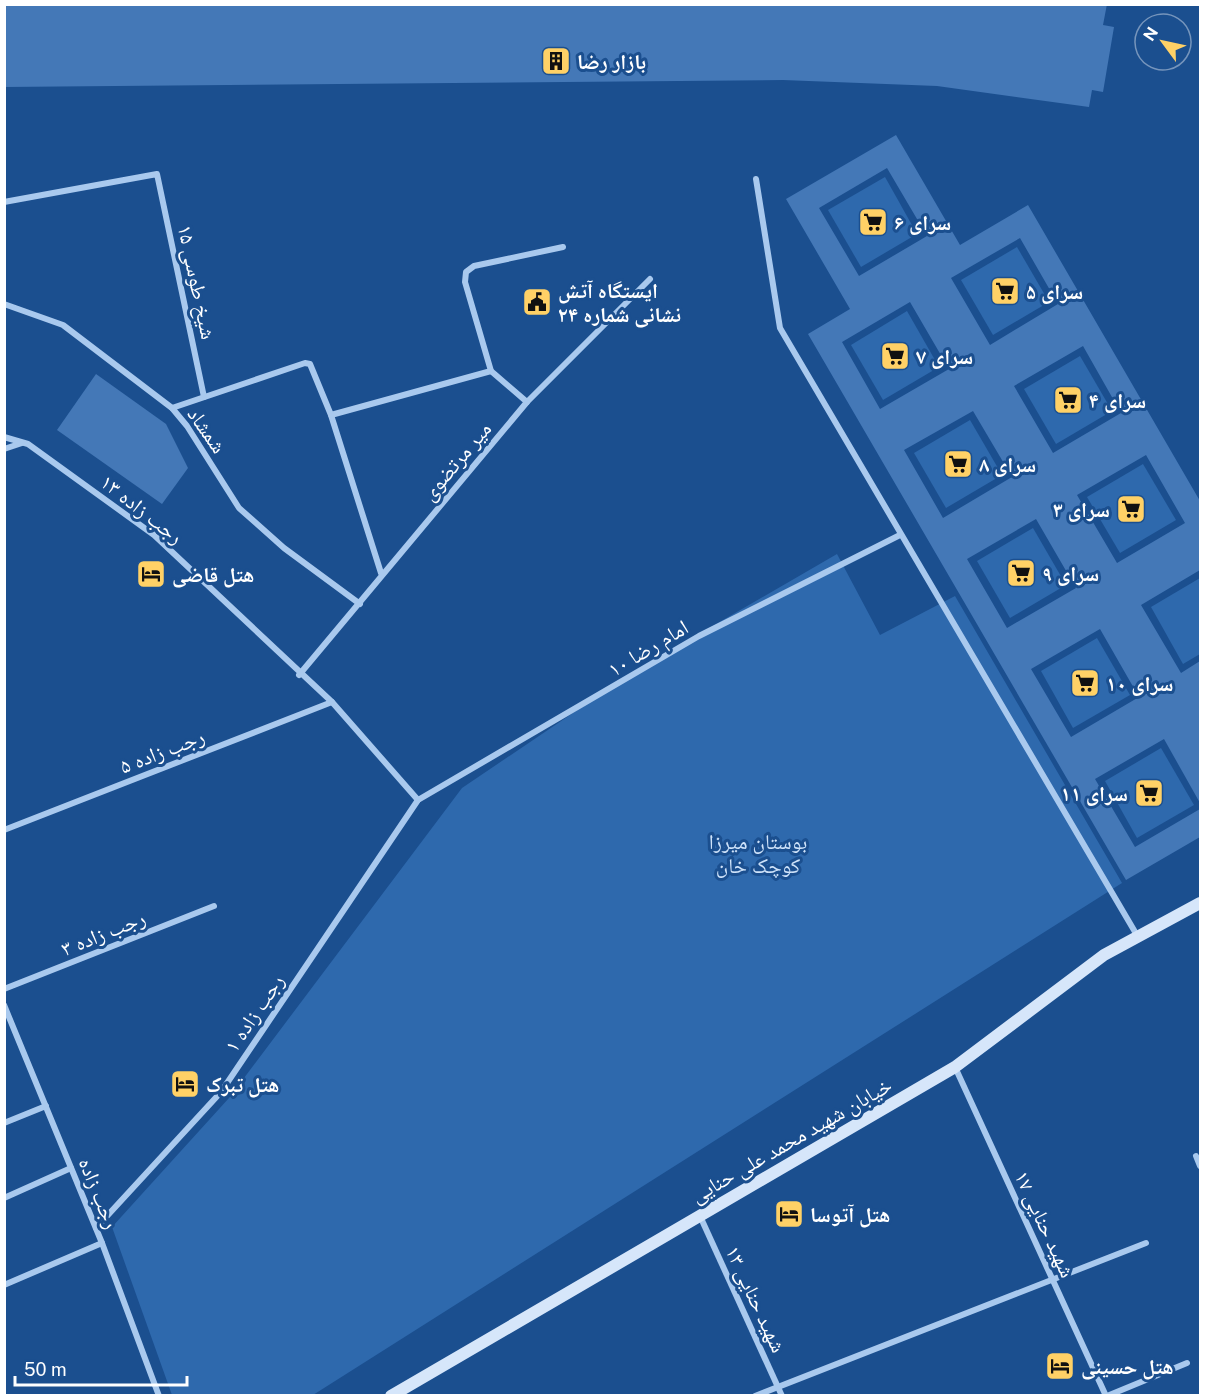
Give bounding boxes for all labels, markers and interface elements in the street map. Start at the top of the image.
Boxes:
north arrow [1133,12,1193,72]
text: N [1139,24,1162,45]
building icon: بازار رضا [540,45,572,77]
place label: بازار رضا [577,49,646,74]
supermarket icon: سرای ۶ [857,206,889,238]
place label: سرای ۶ [894,210,951,235]
street label: ۱۵ شیخ طوسی [172,222,221,342]
supermarket icon: سرای ۵ [989,275,1021,307]
place label: ایستگاه آتش نشانی شماره ۲۴ [558,278,681,328]
place label: سرای ۵ [1026,279,1083,304]
public building icon: ایستگاه آتش نشانی شماره ۲۴ [521,286,553,318]
supermarket icon: سرای ۷ [879,340,911,372]
place label: سرای ۷ [916,344,973,369]
supermarket icon: سرای ۴ [1052,384,1084,416]
place label: سرای ۴ [1089,388,1146,413]
street label: شمشاد [182,402,232,458]
street label: میر مرتضوی [416,417,496,505]
supermarket icon: سرای ۸ [942,448,974,480]
place label: سرای ۸ [979,452,1036,477]
street label: رجب زاده ۱۳ [96,469,188,549]
supermarket icon: سرای ۳ [1115,493,1147,525]
place label: سرای ۳ [1053,497,1110,522]
supermarket icon: سرای ۹ [1005,557,1037,589]
hotel icon: هتل قاضی [135,558,167,590]
place label: سرای ۹ [1042,561,1099,586]
place label: هتل قاضی [172,562,254,588]
street label: امام رضا ۱۰ [603,614,694,683]
supermarket icon: سرای ۱۰ [1069,667,1101,699]
place label: سرای ۱۰ [1106,671,1174,696]
street label: رجب زاده ۵ [116,723,208,779]
supermarket icon: سرای ۱۱ [1133,777,1165,809]
place label: سرای ۱۱ [1060,781,1128,806]
park label: بوستان میرزا کوچک خان [709,829,807,878]
street label: رجب زاده ۳ [57,905,149,961]
street label: رجب زاده ۱ [219,969,289,1057]
hotel icon: هتل تبرک [169,1068,201,1100]
place label: هتل تبرک [206,1072,279,1098]
street label: خیابان شهید محمد علی حنایی [686,1072,897,1209]
street label: رجب زاده [74,1154,124,1232]
street label: شهید حنایی ۱۷ [1008,1167,1081,1282]
hotel icon: هتل آتوسا [773,1198,805,1230]
place label: هتل آتوسا [810,1202,890,1228]
street label: شهید حنایی ۱۳ [719,1242,792,1357]
scale bar [15,1349,188,1387]
hotel icon: هتل حسینی [1044,1350,1076,1382]
place label: هتل حسینی [1081,1354,1174,1380]
text: 50 m [24,1359,67,1380]

